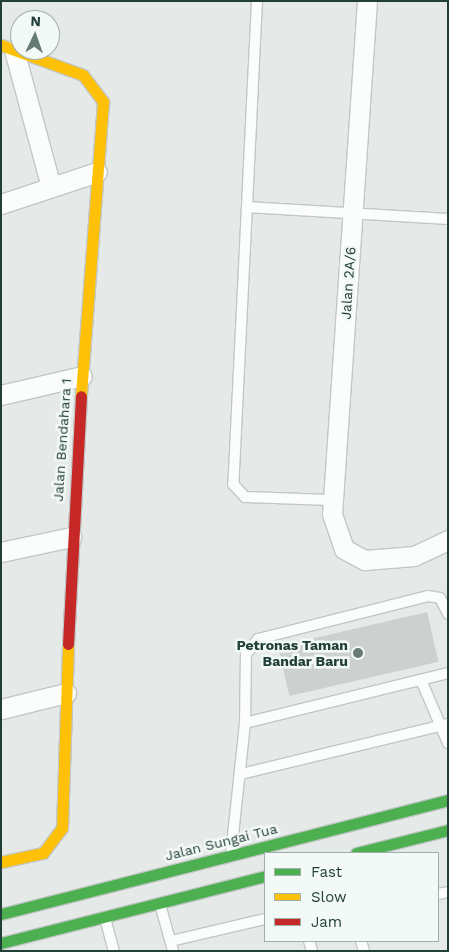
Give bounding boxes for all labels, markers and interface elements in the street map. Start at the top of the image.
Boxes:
north arrow [10,10,60,60]
text: N [30,13,41,29]
street label: Jalan 2A/6 [337,246,359,320]
street label: Jalan Bendahara 1 [49,378,75,502]
place label: Petronas Taman Bandar Baru [236,637,348,670]
marker: Petronas Taman Bandar Baru [352,647,364,659]
street label: Jalan Sungai Tua [163,820,279,864]
legend [264,852,439,942]
text: Fast [311,863,342,881]
text: Slow [311,888,347,906]
text: Jam [311,913,342,931]

